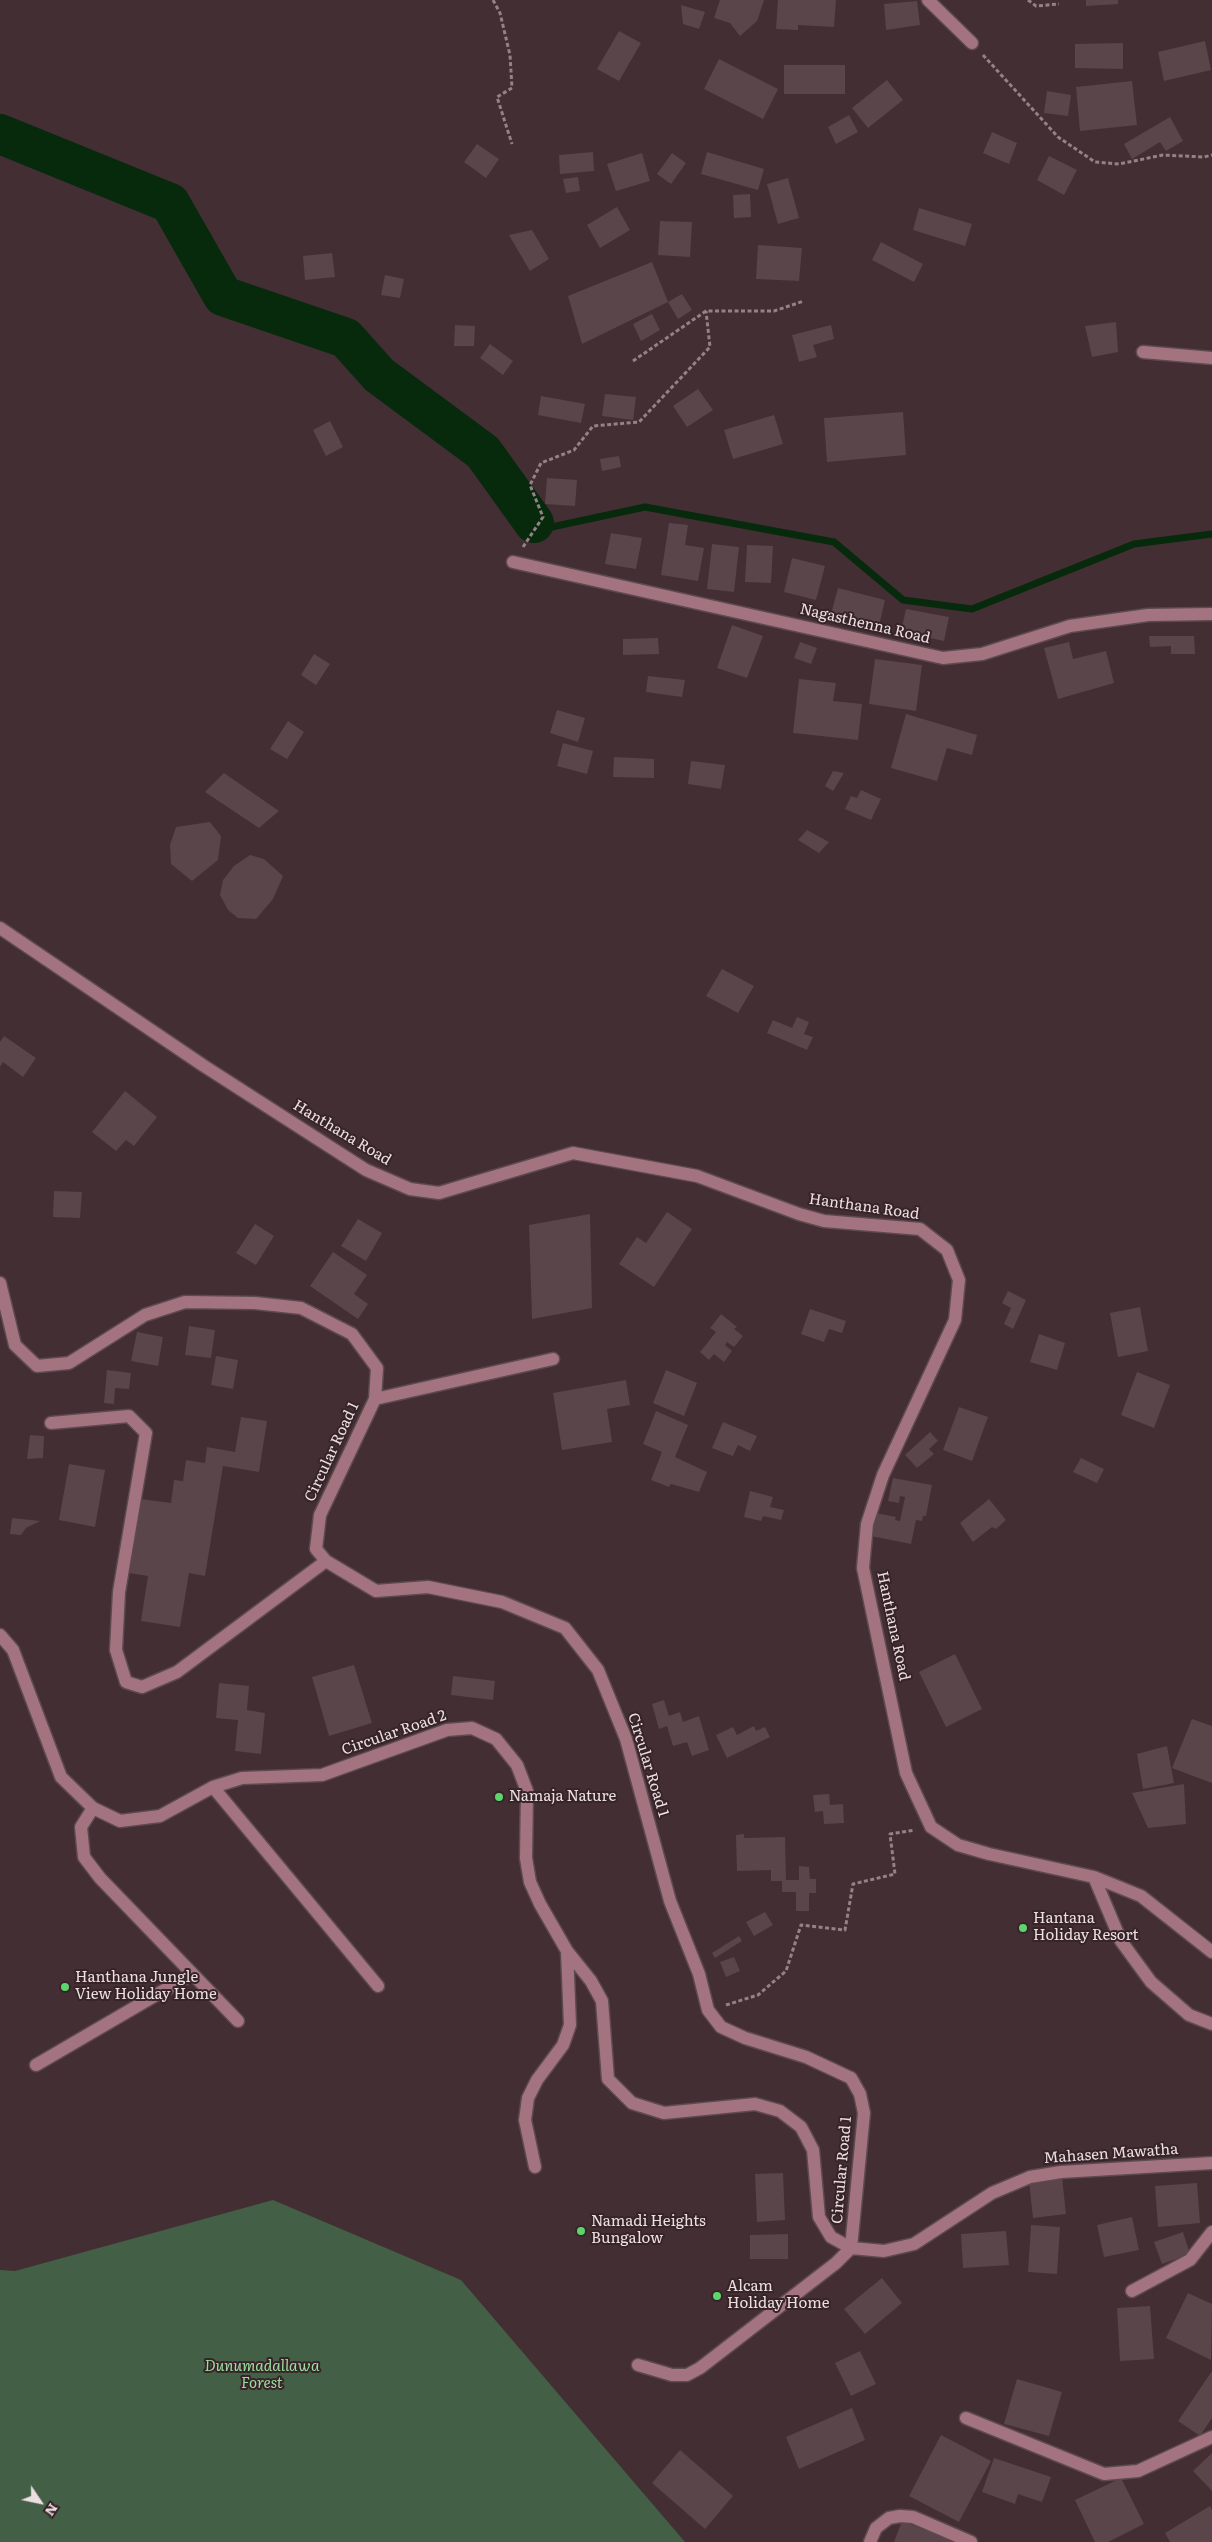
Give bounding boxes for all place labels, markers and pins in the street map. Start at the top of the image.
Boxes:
place label: Namaja Nature [509,1788,616,1806]
marker: Namaja Nature [493,1791,505,1803]
place label: Hantana Holiday Resort [1033,1910,1139,1945]
marker: Hantana Holiday Resort [1017,1922,1029,1934]
place label: Hanthana Jungle View Holiday Home [75,1969,217,2004]
marker: Hanthana Jungle View Holiday Home [59,1981,71,1993]
place label: Namadi Heights Bungalow [591,2213,706,2248]
marker: Namadi Heights Bungalow [575,2225,587,2237]
place label: Alcam Holiday Home [727,2278,829,2313]
marker: Alcam Holiday Home [711,2290,723,2302]

